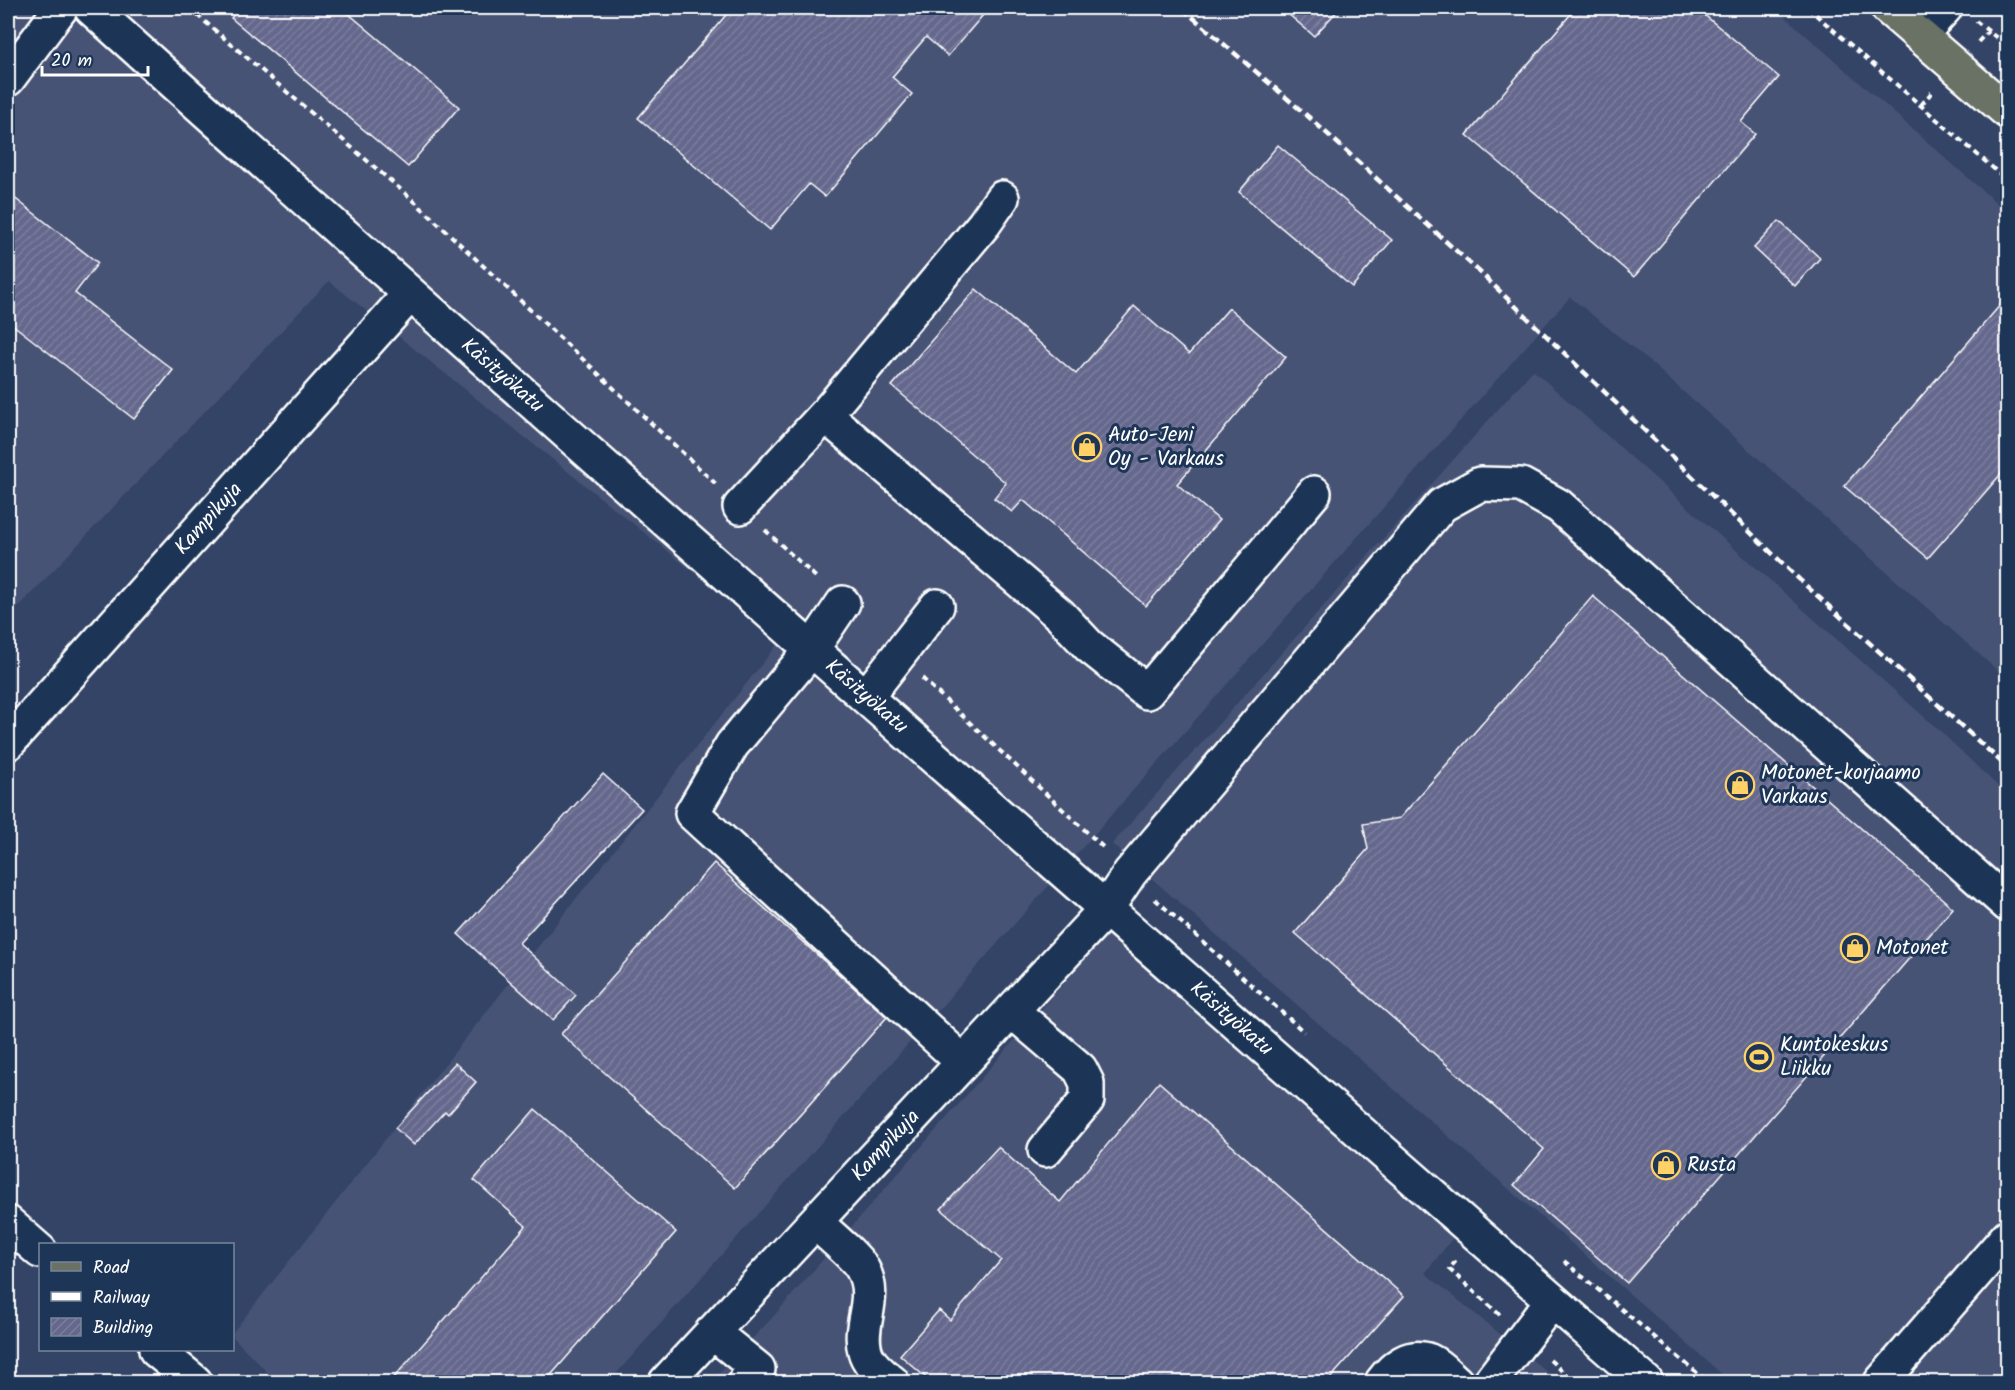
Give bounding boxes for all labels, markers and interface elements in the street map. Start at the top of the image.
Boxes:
scale bar [42,39,148,77]
text: 20 m [51,47,92,76]
street label: Käsityökatu [453,330,551,422]
place label: Auto-Jeni Oy - Varkaus [1108,419,1224,476]
shop icon: Auto-Jeni Oy - Varkaus [1071,431,1103,463]
street label: Kampikuja [167,475,251,563]
street label: Käsityökatu [817,651,915,743]
place label: Motonet-korjaamo Varkaus [1761,757,1921,814]
shop icon: Motonet-korjaamo Varkaus [1724,769,1756,801]
shop icon: Motonet [1839,932,1871,964]
place label: Motonet [1876,932,1949,965]
street label: Käsityökatu [1182,973,1280,1065]
place label: Kuntokeskus Liikku [1780,1029,1889,1086]
sports icon: Kuntokeskus Liikku [1743,1041,1775,1073]
street label: Kampikuja [844,1102,928,1190]
shop icon: Rusta [1650,1149,1682,1181]
place label: Rusta [1687,1149,1736,1182]
legend [39,1243,234,1351]
text: Road [93,1254,130,1283]
text: Railway [93,1284,150,1313]
text: Building [93,1314,153,1343]

